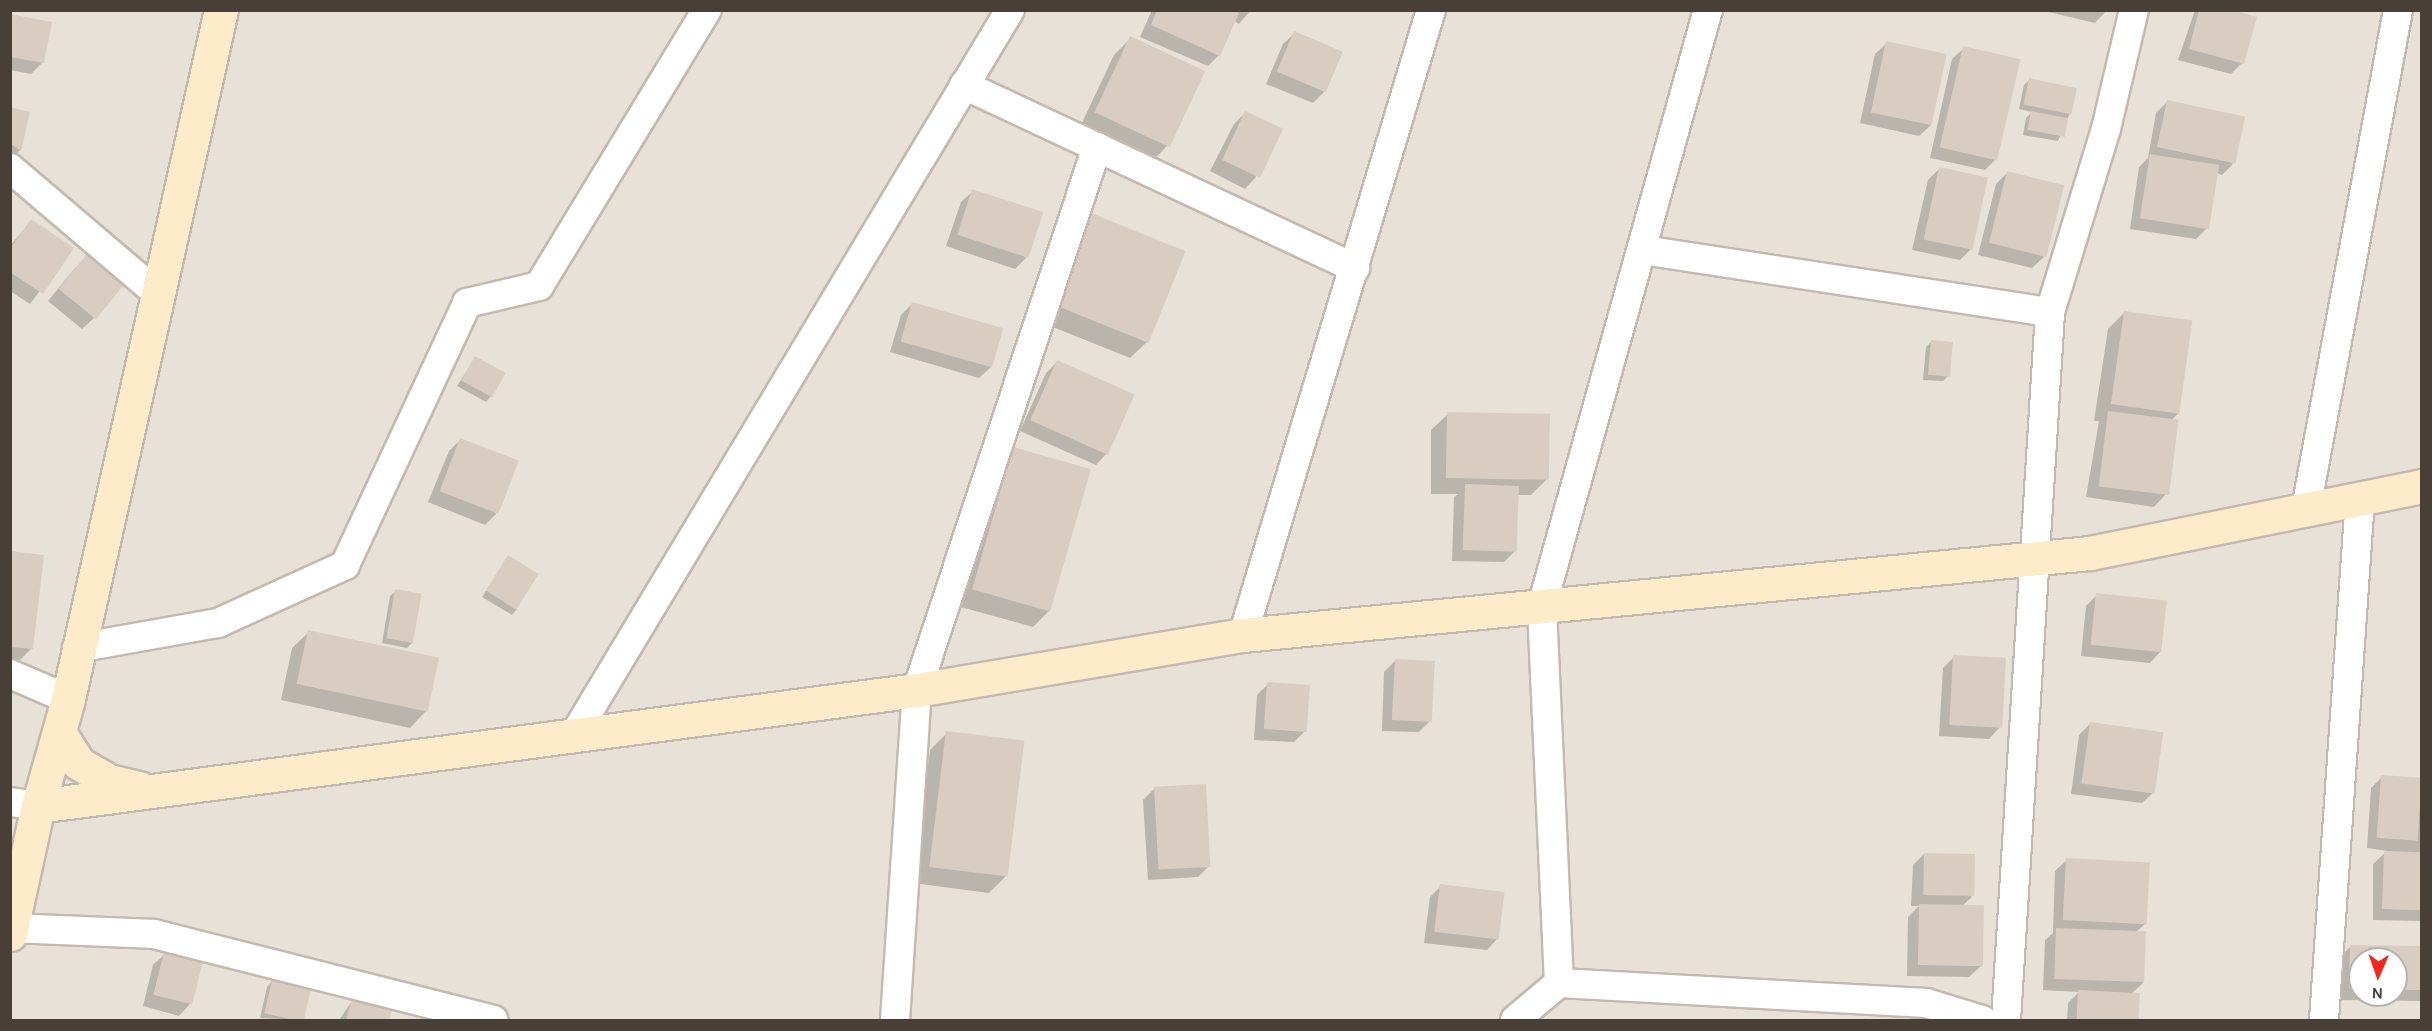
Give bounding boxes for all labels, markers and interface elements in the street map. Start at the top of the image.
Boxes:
north arrow [2348,947,2408,1007]
text: N [2371,984,2384,1003]

